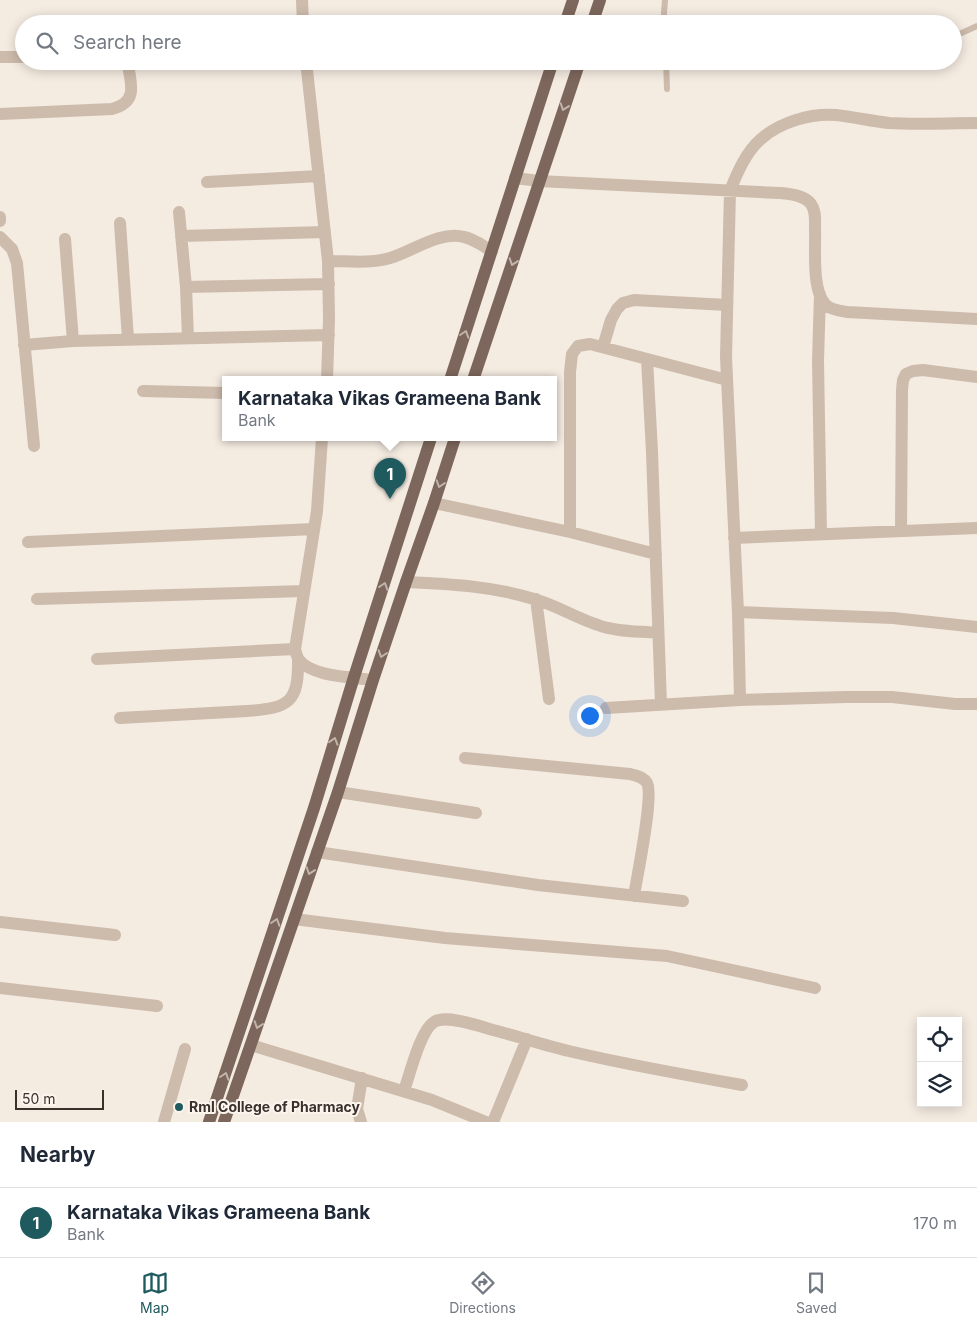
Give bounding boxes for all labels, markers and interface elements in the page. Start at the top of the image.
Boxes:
search box [15,15,962,70]
icon: search [33,29,61,57]
text: Search here [73,31,182,54]
one-way arrow [560,103,570,111]
one-way arrow [509,257,519,266]
one-way arrow [459,330,469,339]
popup [222,376,557,441]
text: Karnataka Vikas Grameena Bank [238,387,541,410]
text: Bank [238,410,276,430]
pin: 1 [374,458,406,499]
one-way arrow [436,480,446,488]
one-way arrow [378,582,388,591]
one-way arrow [378,650,388,658]
your location [577,703,603,729]
one-way arrow [329,737,339,745]
one-way arrow [306,866,316,875]
one-way arrow [270,918,280,926]
map controls [917,1017,962,1107]
button: locate [917,1017,962,1062]
one-way arrow [254,1020,264,1029]
button: layers [917,1062,962,1107]
one-way arrow [219,1072,229,1080]
scale bar [15,1087,104,1110]
text: 50 m [22,1090,56,1107]
place label: Rml College of Pharmacy [189,1098,361,1115]
marker: Rml College of Pharmacy [173,1101,185,1113]
text: Nearby [20,1142,95,1167]
text: Karnataka Vikas Grameena Bank [67,1201,370,1224]
text: 1 [33,1213,39,1233]
text: 170 m [913,1213,957,1233]
text: Bank [67,1224,105,1244]
tab: Map [140,1269,169,1316]
tab: Directions [449,1269,516,1316]
tab: Saved [796,1269,837,1316]

